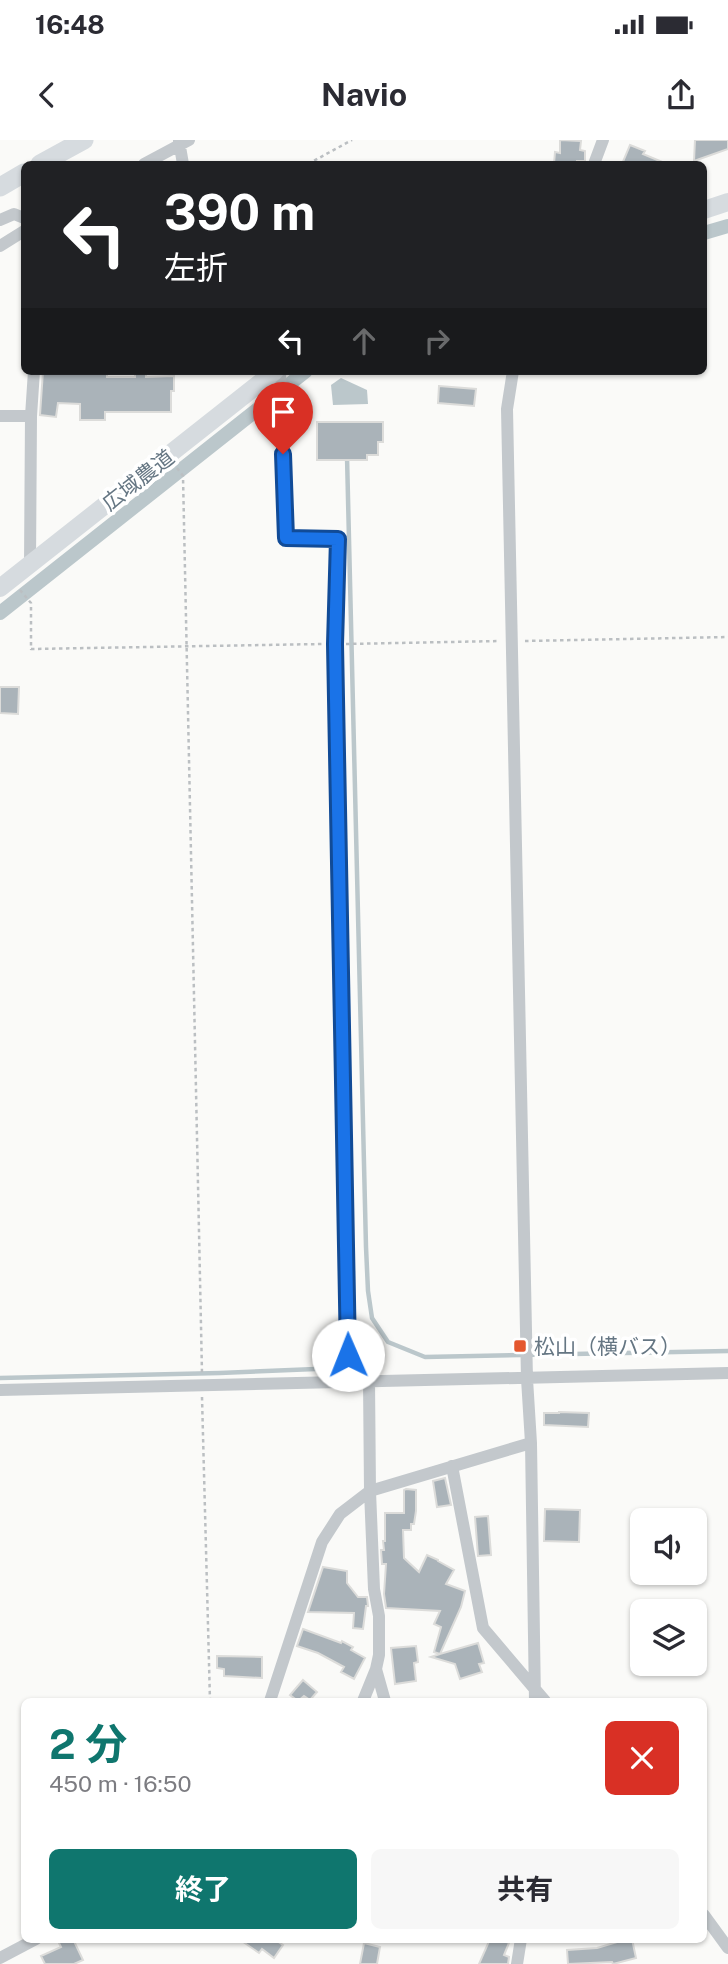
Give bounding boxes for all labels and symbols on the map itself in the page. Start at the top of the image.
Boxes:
pin [253,382,313,454]
street label: 広域農道 [97,444,179,516]
position arrow [311,1318,385,1392]
place label: 松山（横バス） [534,1334,681,1359]
marker: 松山（横バス） [512,1338,528,1354]

